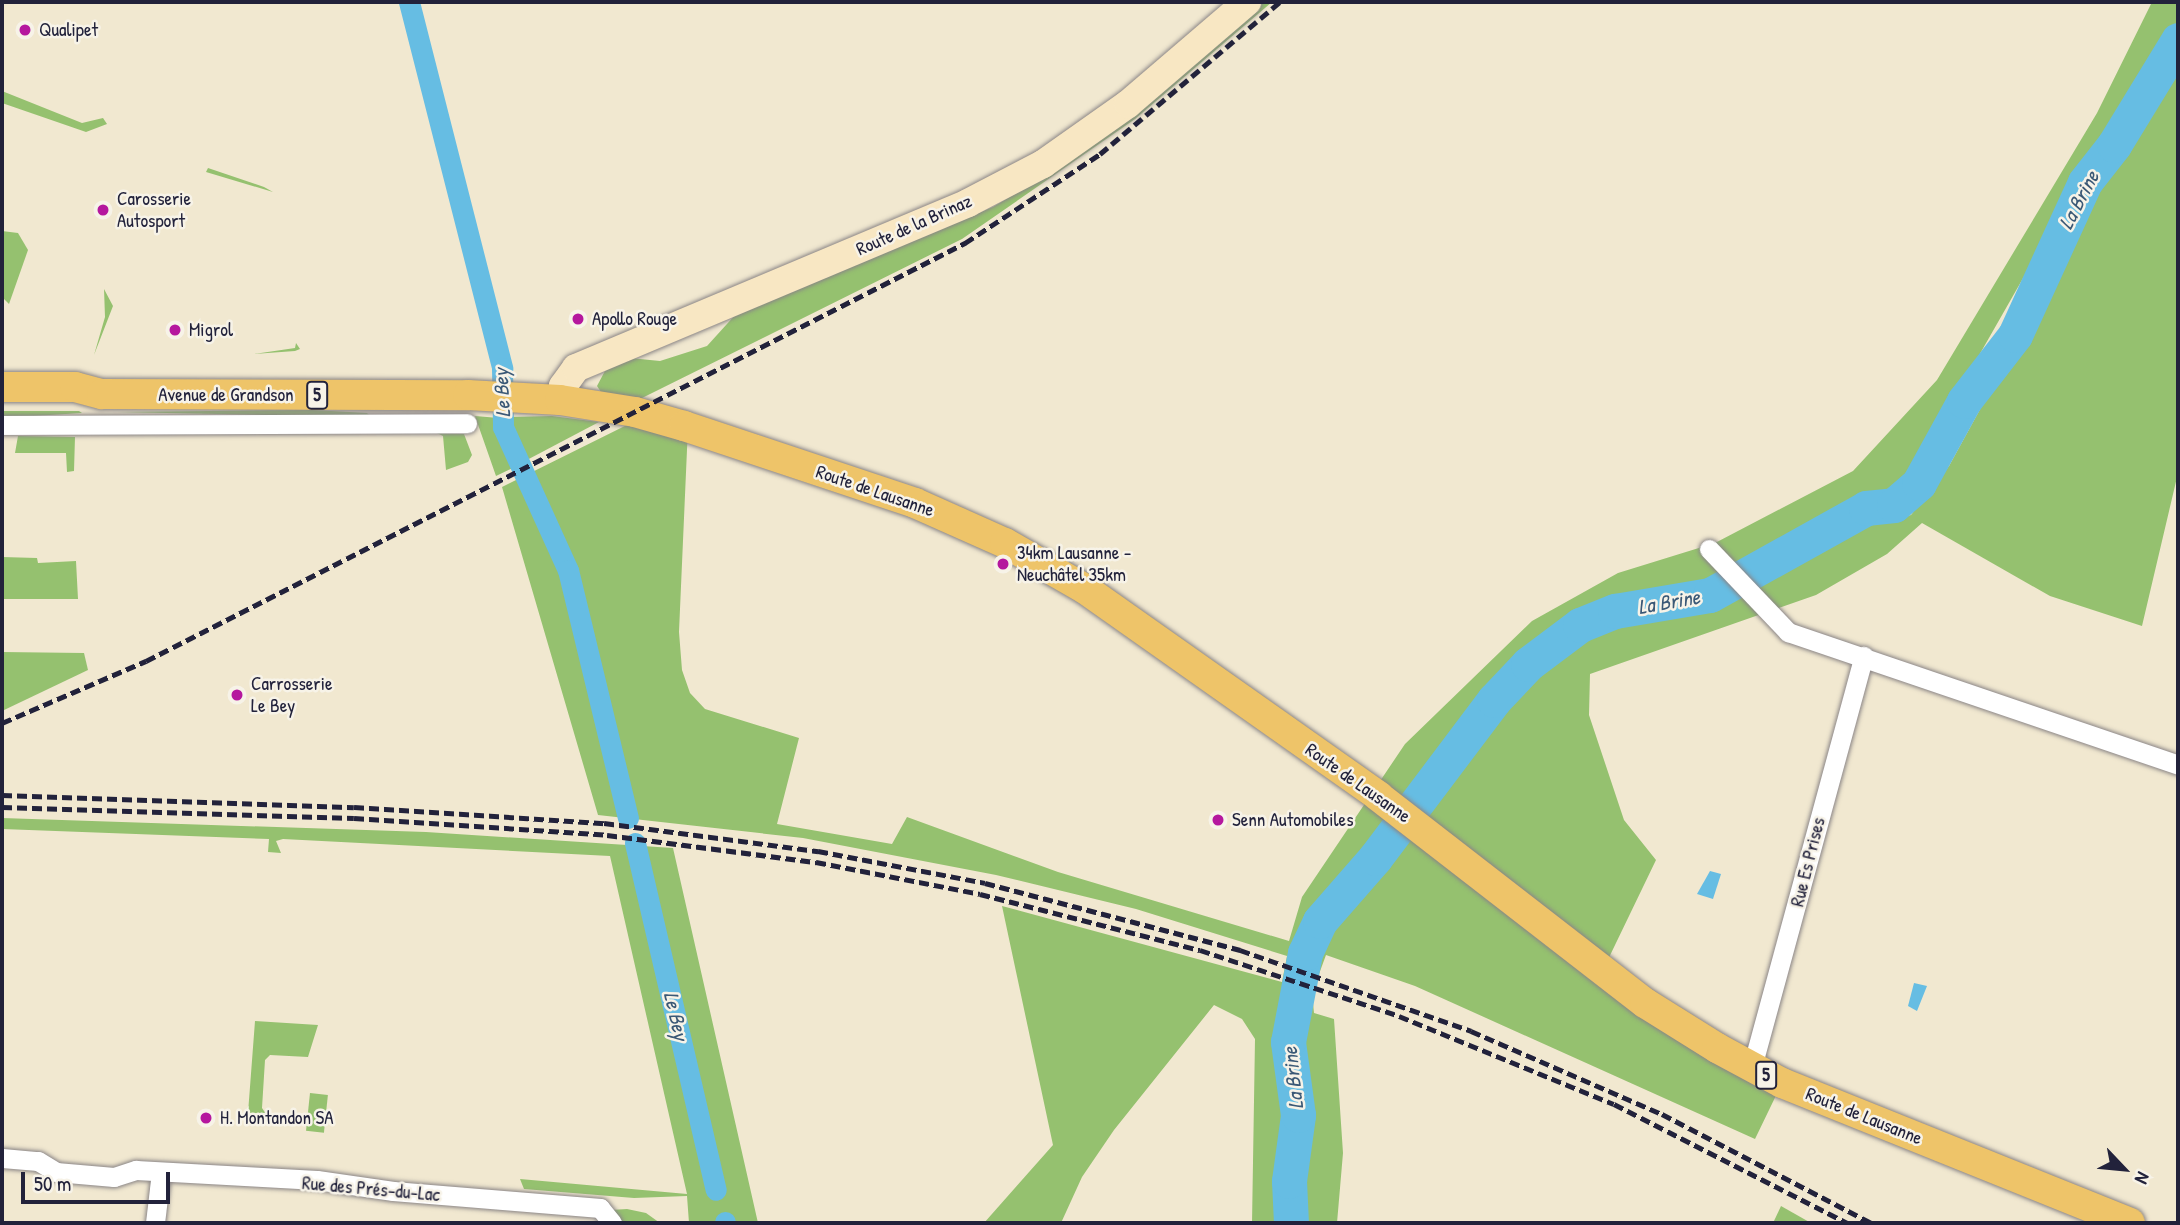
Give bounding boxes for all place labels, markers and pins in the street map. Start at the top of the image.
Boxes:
place label: Qualipet [39,19,98,41]
marker: Qualipet [17,22,33,38]
place label: Carosserie Autosport [117,188,191,232]
marker: Carosserie Autosport [95,202,111,218]
place label: Apollo Rouge [592,308,677,330]
marker: Apollo Rouge [570,311,586,327]
place label: Migrol [189,319,233,341]
marker: Migrol [167,322,183,338]
place label: 34km Lausanne - Neuchâtel 35km [1017,542,1131,586]
marker: 34km Lausanne - Neuchâtel 35km [995,556,1011,572]
place label: Carrosserie Le Bey [251,673,332,717]
marker: Carrosserie Le Bey [229,687,245,703]
place label: Senn Automobiles [1232,809,1353,831]
marker: Senn Automobiles [1210,812,1226,828]
place label: H. Montandon SA [220,1107,333,1129]
marker: H. Montandon SA [198,1110,214,1126]

